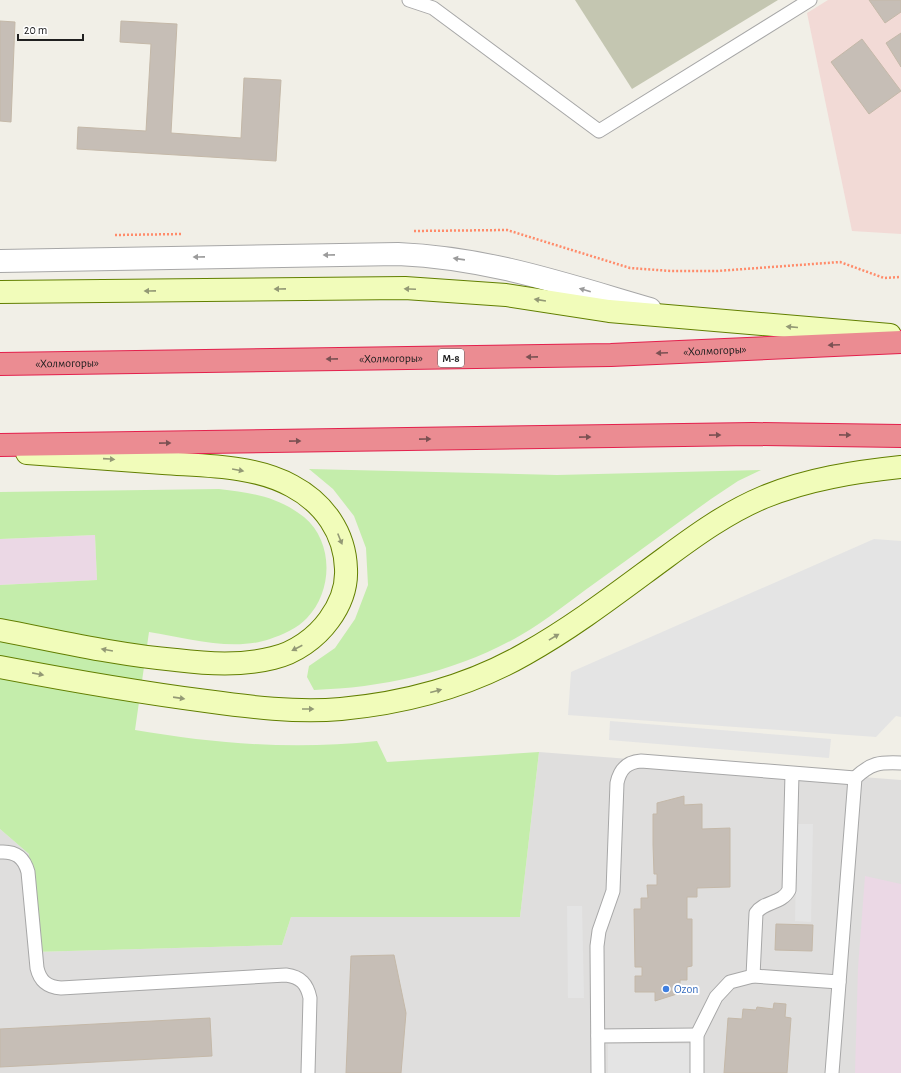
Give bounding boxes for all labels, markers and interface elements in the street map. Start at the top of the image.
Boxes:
scale bar [18,16,83,42]
text: 20 m [24,24,47,36]
one-way arrow [322,252,335,258]
one-way arrow [193,254,205,261]
one-way arrow [452,256,465,262]
one-way arrow [404,285,416,292]
one-way arrow [274,286,286,293]
one-way arrow [578,287,590,293]
one-way arrow [143,288,156,294]
one-way arrow [534,297,546,303]
one-way arrow [786,323,798,330]
one-way arrow [828,342,840,349]
street label: «Холмогоры» [683,343,747,358]
road number: М-8 [438,349,464,367]
one-way arrow [655,350,668,356]
street label: «Холмогоры» [359,352,423,365]
one-way arrow [526,353,538,360]
one-way arrow [325,356,338,362]
street label: «Холмогоры» [35,357,99,369]
one-way arrow [709,432,722,438]
one-way arrow [839,432,852,438]
one-way arrow [579,434,592,440]
one-way arrow [419,436,432,442]
one-way arrow [289,438,302,444]
one-way arrow [159,440,172,446]
one-way arrow [103,455,115,462]
one-way arrow [232,467,244,473]
one-way arrow [338,533,344,545]
one-way arrow [548,633,560,640]
one-way arrow [291,645,302,651]
one-way arrow [101,647,113,653]
one-way arrow [32,671,44,677]
one-way arrow [431,688,443,694]
one-way arrow [173,694,185,701]
one-way arrow [302,706,315,712]
place label: Ozon [674,983,698,995]
marker: Ozon [661,984,671,994]

